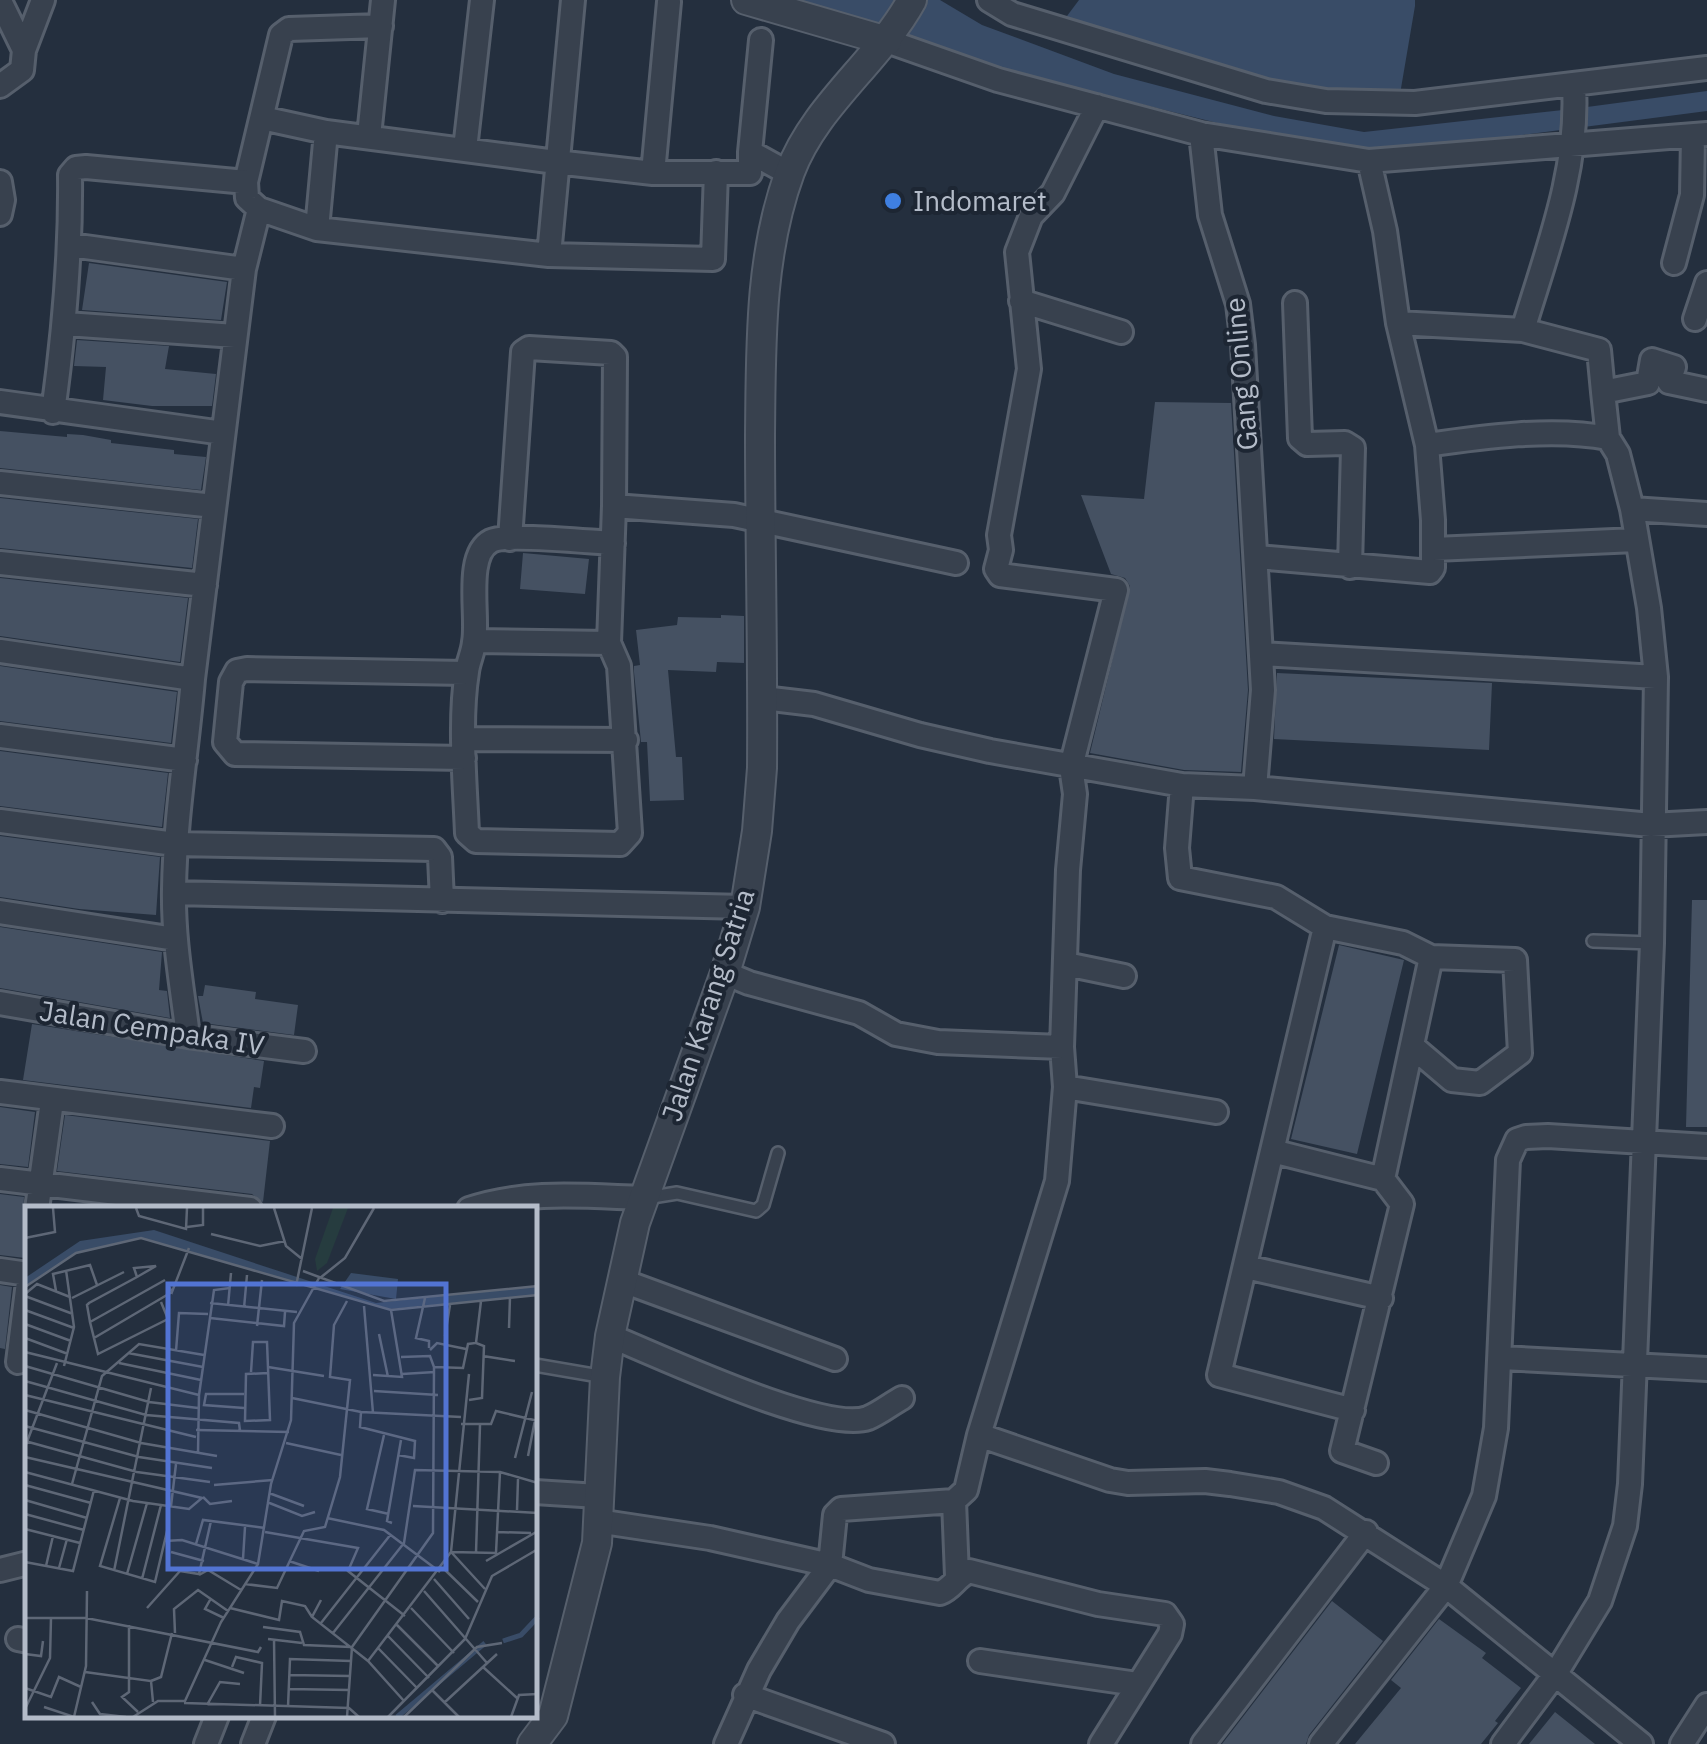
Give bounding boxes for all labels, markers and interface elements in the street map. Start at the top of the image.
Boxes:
place label: Indomaret [913,182,1047,219]
marker: Indomaret [882,190,904,212]
street label: Gang Online [1215,296,1266,452]
street label: Jalan Karang Satria [652,884,763,1126]
street label: Jalan Cempaka IV [37,991,267,1064]
inset map [25,1206,538,1719]

